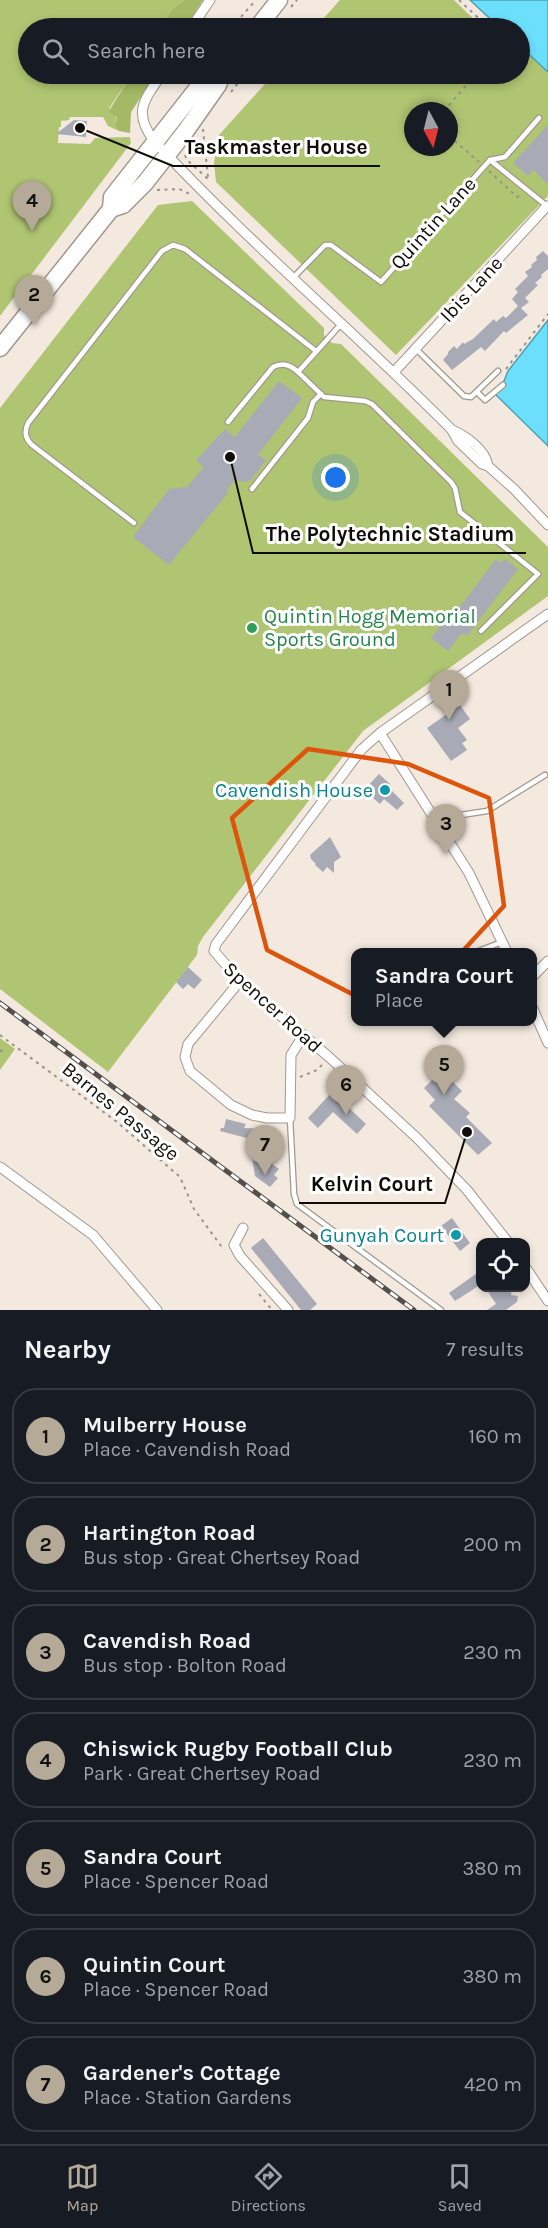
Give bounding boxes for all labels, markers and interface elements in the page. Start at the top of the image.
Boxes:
search box [18,18,530,84]
icon: search [39,35,72,68]
text: Search here [87,38,205,64]
north arrow [404,102,458,156]
callout: Taskmaster House [173,127,380,166]
text: Taskmaster House [184,135,368,159]
street label: Quintin Lane [386,172,481,274]
pin: 4 [12,182,51,231]
street label: Ibis Lane [435,252,508,327]
pin: 2 [15,276,54,325]
your location [321,463,350,492]
callout: The Polytechnic Stadium [253,514,526,553]
text: The Polytechnic Stadium [266,522,514,546]
place label: Quintin Hogg Memorial Sports Ground [264,605,476,651]
marker: Quintin Hogg Memorial Sports Ground [245,621,259,635]
pin: 1 [430,670,468,720]
place label: Cavendish House [215,779,373,802]
marker: Cavendish House [378,783,392,797]
pin: 3 [426,804,466,854]
popup [351,948,537,1026]
street label: Spencer Road [219,957,327,1058]
text: Sandra Court [375,963,513,989]
text: Place [375,989,423,1012]
pin: 5 [424,1046,464,1095]
street label: Barnes Passage [58,1057,184,1166]
pin: 6 [326,1066,366,1115]
pin: 7 [246,1126,284,1175]
callout: Kelvin Court [299,1164,445,1203]
text: Kelvin Court [311,1172,433,1196]
place label: Gunyah Court [320,1224,444,1247]
marker: Gunyah Court [449,1228,463,1242]
map controls [476,1238,530,1292]
button: locate [476,1238,530,1292]
text: Nearby [24,1334,111,1365]
text: 7 results [446,1338,524,1361]
text: Mulberry House [83,1412,247,1438]
text: 1 [42,1425,49,1448]
text: 160 m [469,1425,522,1448]
text: Place · Cavendish Road [83,1438,291,1461]
text: Hartington Road [83,1520,256,1546]
text: 2 [39,1533,52,1556]
text: 200 m [463,1533,522,1556]
text: Bus stop · Great Chertsey Road [83,1546,360,1569]
text: Cavendish Road [83,1628,251,1654]
text: 3 [39,1641,52,1664]
text: 230 m [463,1641,522,1664]
text: Bus stop · Bolton Road [83,1654,287,1677]
text: Chiswick Rugby Football Club [83,1736,393,1762]
text: 4 [40,1749,51,1772]
text: 230 m [463,1749,522,1772]
text: Park · Great Chertsey Road [83,1762,321,1785]
text: Sandra Court [83,1844,222,1870]
text: 5 [40,1857,51,1880]
text: 380 m [463,1857,522,1880]
text: Place · Spencer Road [83,1870,269,1893]
text: Quintin Court [83,1952,225,1978]
text: 6 [39,1965,52,1988]
text: 380 m [463,1965,522,1988]
text: Place · Spencer Road [83,1978,269,2001]
text: Gardener's Cottage [83,2060,281,2086]
text: 7 [41,2073,50,2096]
text: 420 m [464,2073,522,2096]
text: Place · Station Gardens [83,2086,292,2109]
tab: Map [66,2160,99,2215]
tab: Directions [231,2160,306,2215]
tab: Saved [438,2160,482,2215]

